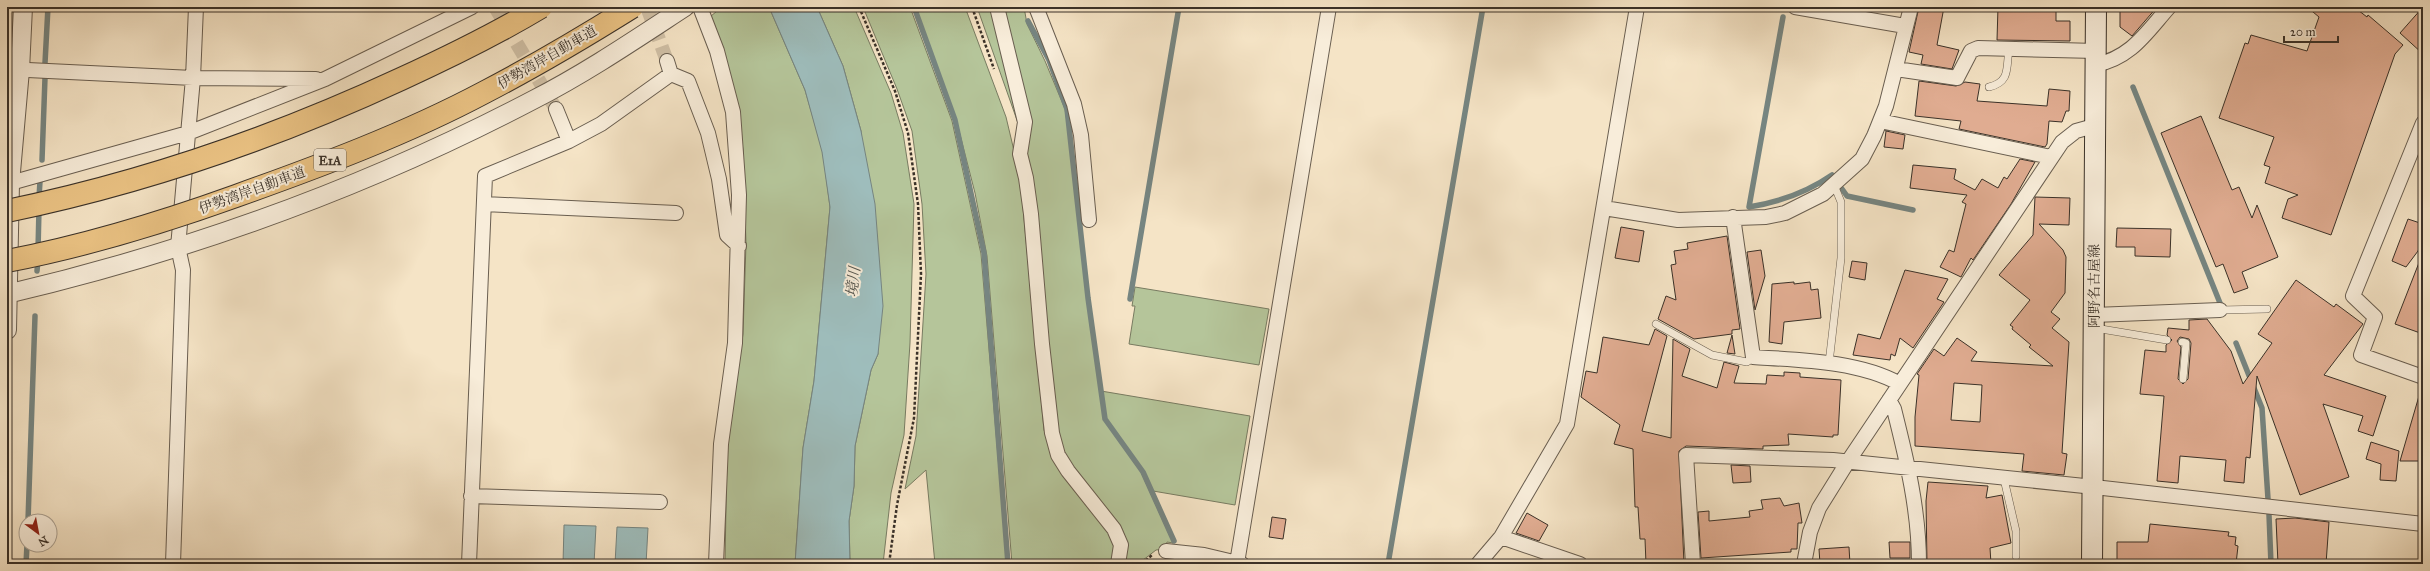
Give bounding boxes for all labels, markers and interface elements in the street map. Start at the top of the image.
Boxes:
scale bar [2284,18,2338,44]
street label: 伊勢湾岸自動車道 [495,22,600,93]
text: 20 m [2290,25,2316,39]
road number: E1A [314,149,346,171]
street label: 伊勢湾岸自動車道 [197,163,308,218]
street label: 阿野名古屋線 [2086,244,2103,328]
water label: 境川 [842,264,864,298]
north arrow [18,513,58,553]
text: N [35,533,50,549]

